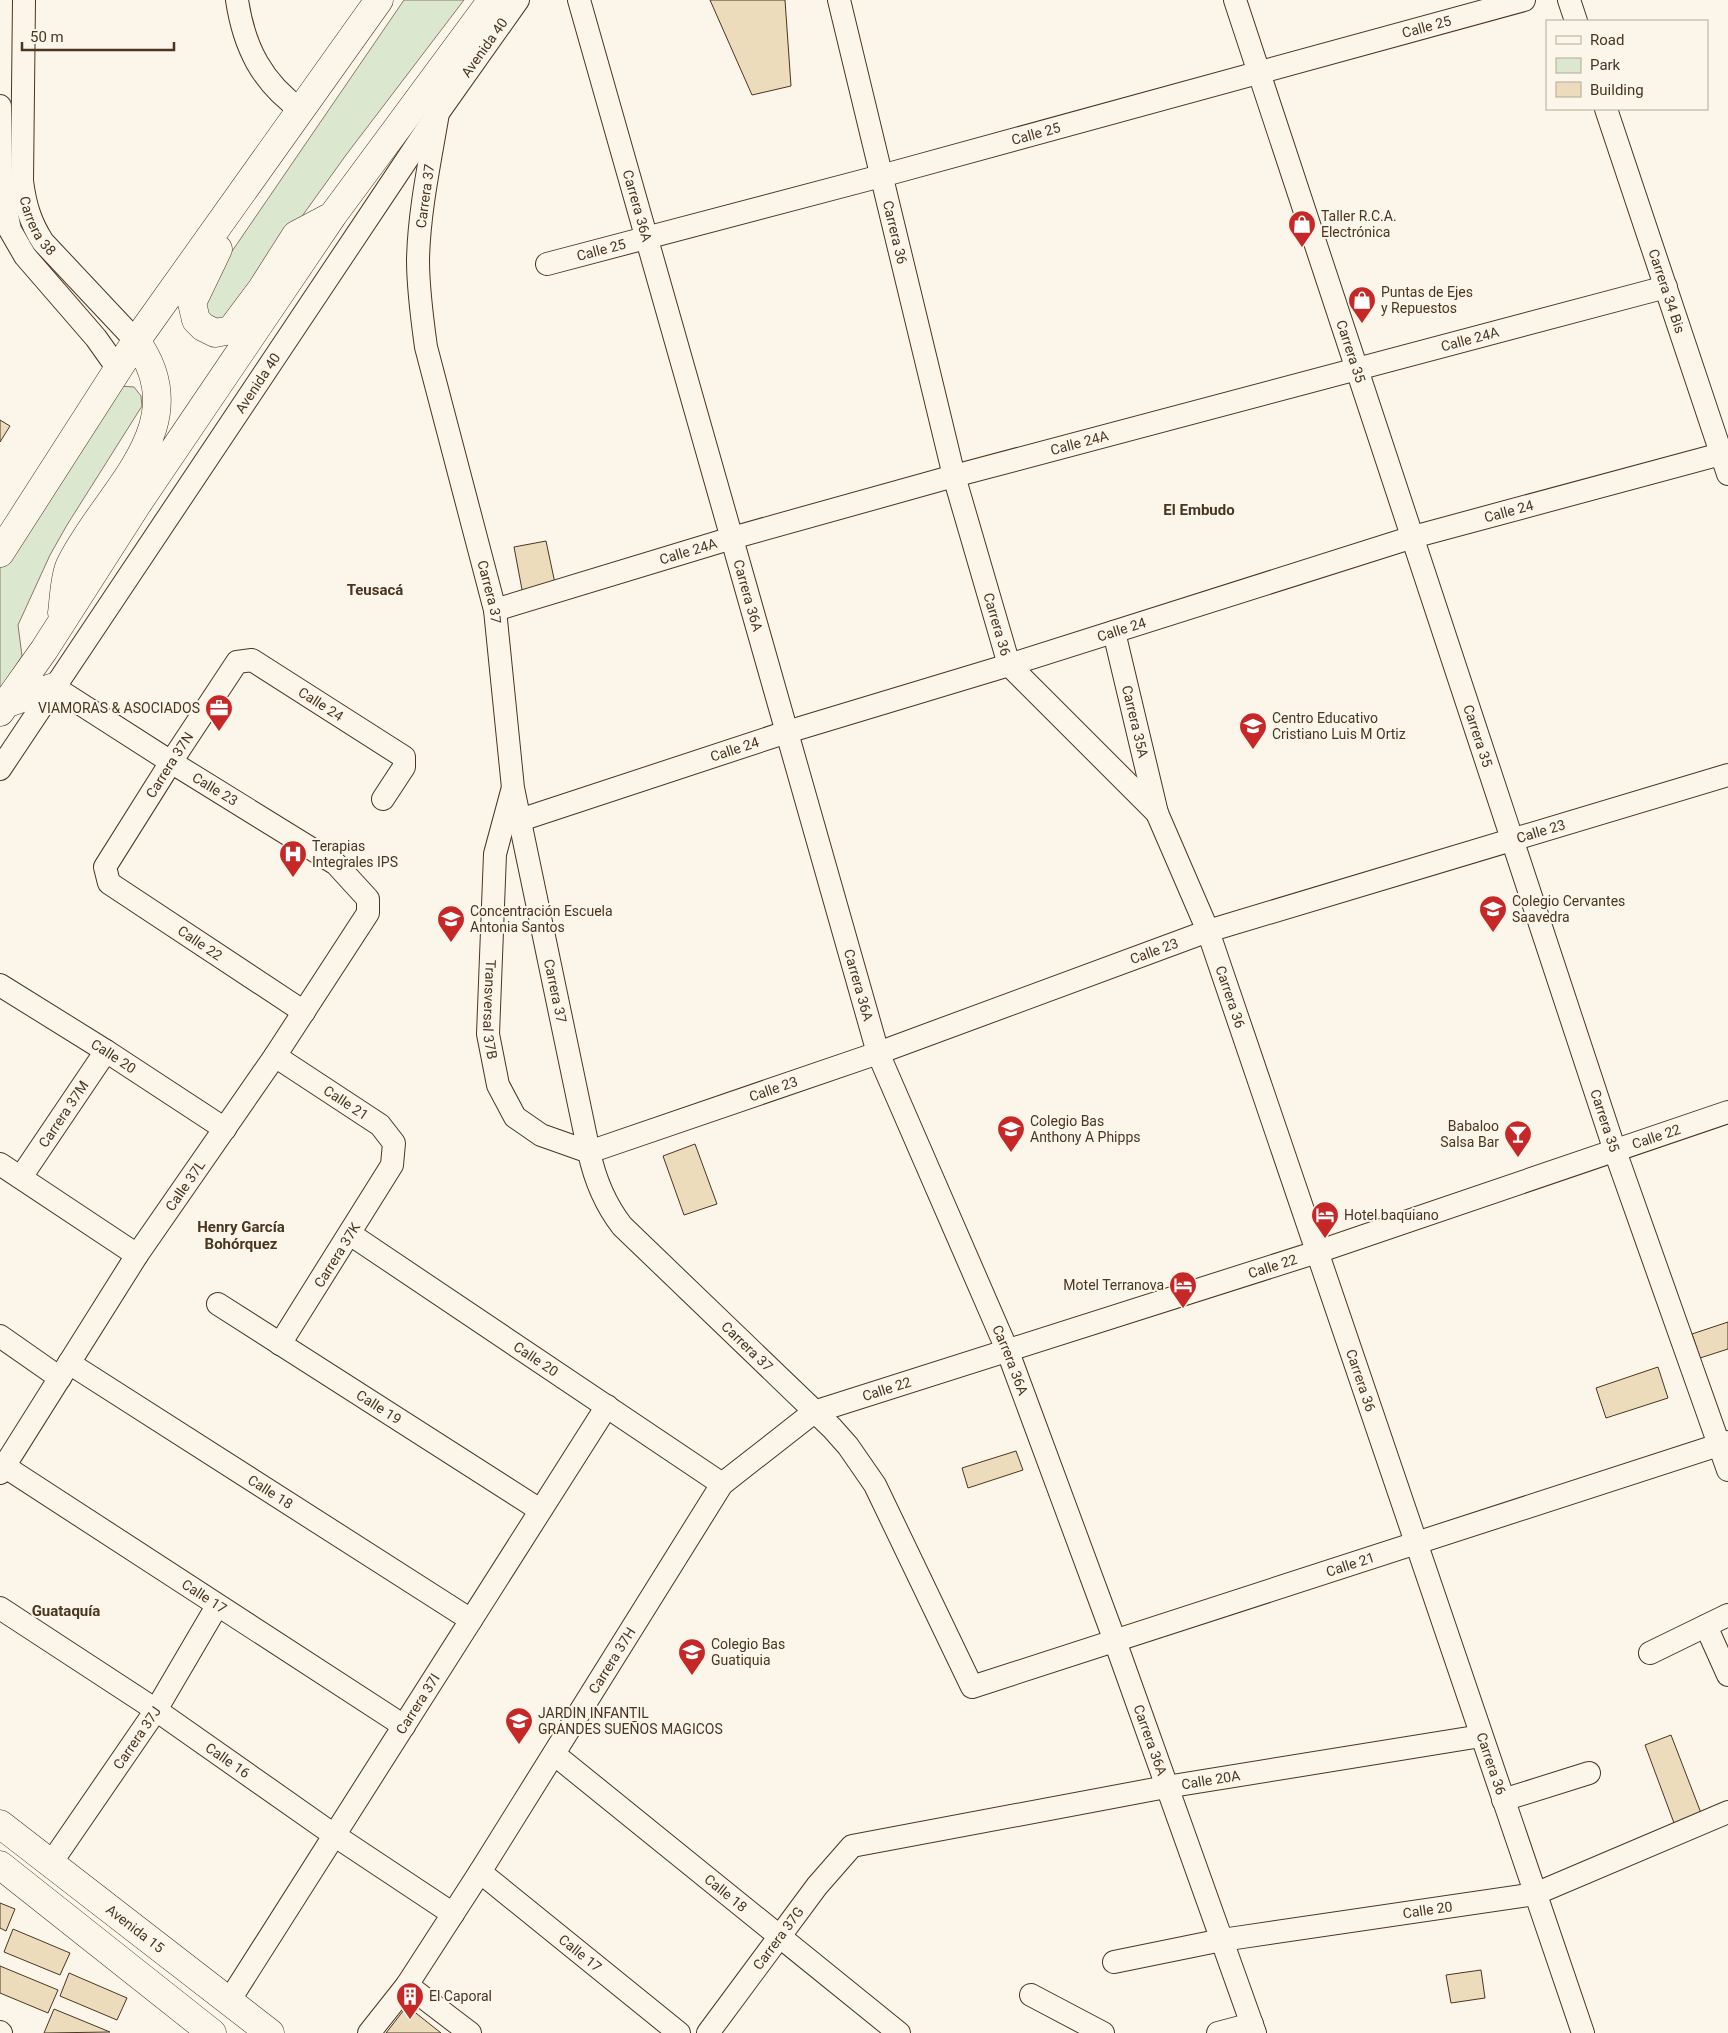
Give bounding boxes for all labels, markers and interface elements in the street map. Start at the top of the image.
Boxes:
street label: Calle 25 [1400,12,1453,41]
street label: Avenida 40 [458,15,511,80]
scale bar [22,20,175,52]
legend [1546,20,1708,110]
text: 50 m [30,28,64,46]
text: Road [1590,31,1624,49]
text: Park [1590,56,1621,74]
text: Building [1590,81,1644,99]
street label: Calle 25 [1010,119,1062,148]
street label: Carrera 37 [413,163,437,229]
street label: Carrera 36A [620,168,655,244]
street label: Carrera 38 [17,195,59,259]
street label: Carrera 36 [880,199,911,266]
place label: Taller R.C.A. Electrónica [1321,208,1397,240]
shop icon: Taller R.C.A. Electrónica [1287,209,1317,248]
street label: Calle 25 [575,236,628,264]
street label: Carrera 34 Bis [1645,247,1688,335]
place label: Puntas de Ejes y Repuestos [1381,284,1473,316]
shop icon: Puntas de Ejes y Repuestos [1347,285,1377,324]
street label: Carrera 35 [1333,318,1369,385]
street label: Calle 24A [1439,324,1501,354]
street label: Avenida 40 [232,350,283,416]
street label: Calle 24A [1049,427,1110,458]
street label: Calle 24 [1482,497,1535,525]
district label: El Embudo [1163,501,1235,519]
street label: Calle 24A [658,535,719,568]
street label: Carrera 37 [474,558,504,624]
street label: Carrera 36A [730,558,766,633]
district label: Teusacá [347,581,403,599]
street label: Carrera 36 [980,591,1014,658]
street label: Calle 24 [1095,614,1148,645]
street label: Calle 24 [295,684,346,724]
street label: Carrera 35A [1119,684,1152,759]
office icon: VIAMORAS & ASOCIADOS [204,693,234,732]
place label: VIAMORAS & ASOCIADOS [38,700,200,716]
street label: Carrera 35 [1460,703,1496,769]
place label: Centro Educativo Cristiano Luis M Ortiz [1272,710,1406,742]
school or university icon: Centro Educativo Cristiano Luis M Ortiz [1238,711,1268,750]
street label: Carrera 37N [143,729,196,801]
street label: Calle 24 [708,734,761,765]
street label: Calle 23 [189,769,241,809]
street label: Calle 23 [1515,816,1567,846]
place label: Terapias Integrales IPS [312,838,398,870]
hospital icon: Terapias Integrales IPS [278,839,308,878]
place label: Colegio Cervantes Saavedra [1512,893,1625,925]
school or university icon: Colegio Cervantes Saavedra [1478,894,1508,933]
place label: Concentración Escuela Antonia Santos [470,903,613,935]
school or university icon: Concentración Escuela Antonia Santos [436,904,466,943]
street label: Calle 22 [175,922,225,964]
street label: Calle 23 [1128,935,1180,967]
street label: Carrera 36A [841,947,877,1023]
street label: Carrera 37 [541,957,570,1024]
street label: Transversal 37B [480,959,501,1061]
street label: Carrera 36 [1212,964,1248,1030]
street label: Calle 20 [88,1036,139,1077]
street label: Calle 23 [747,1073,800,1105]
street label: Carrera 37M [35,1078,92,1150]
street label: Calle 21 [321,1082,371,1123]
street label: Carrera 35 [1587,1087,1623,1154]
place label: Colegio Bas Anthony A Phipps [1030,1113,1140,1145]
school or university icon: Colegio Bas Anthony A Phipps [996,1114,1026,1153]
place label: Babaloo Salsa Bar [1440,1118,1499,1150]
bar icon: Babaloo Salsa Bar [1503,1119,1533,1158]
street label: Calle 22 [1630,1121,1683,1152]
street label: Calle 37L [162,1157,208,1214]
hotel icon: Hotel baquiano [1310,1200,1340,1239]
place label: Hotel baquiano [1344,1207,1439,1223]
district label: Henry García Bohórquez [197,1218,285,1253]
street label: Carrera 37K [311,1219,363,1290]
street label: Calle 22 [1246,1251,1299,1281]
hotel icon: Motel Terranova [1168,1270,1198,1309]
place label: Motel Terranova [1063,1277,1164,1293]
street label: Carrera 37 [718,1318,776,1375]
street label: Carrera 36A [989,1322,1031,1397]
street label: Calle 20 [511,1338,561,1380]
street label: Carrera 36 [1343,1347,1379,1414]
street label: Calle 22 [860,1374,913,1404]
street label: Calle 19 [353,1387,404,1427]
street label: Calle 18 [245,1471,296,1512]
street label: Calle 21 [1324,1549,1377,1580]
street label: Calle 17 [179,1576,230,1617]
district label: Guataquía [32,1602,100,1620]
street label: Carrera 37H [585,1625,639,1697]
place label: Colegio Bas Guatiquia [711,1636,785,1668]
school or university icon: Colegio Bas Guatiquia [677,1637,707,1676]
street label: Carrera 37I [393,1671,443,1737]
street label: Carrera 36A [1130,1702,1170,1778]
street label: Carrera 37J [110,1703,164,1772]
place label: JARDIN INFANTIL GRANDES SUEÑOS MAGICOS [538,1705,723,1737]
school or university icon: JARDIN INFANTIL GRANDES SUEÑOS MAGICOS [504,1706,534,1745]
street label: Carrera 36 [1473,1730,1509,1797]
street label: Calle 16 [203,1739,253,1781]
street label: Calle 20A [1180,1767,1241,1792]
street label: Calle 18 [701,1871,750,1915]
street label: Calle 20 [1402,1898,1454,1921]
street label: Avenida 15 [103,1901,167,1956]
street label: Carrera 37G [750,1904,807,1973]
street label: Calle 17 [556,1931,605,1975]
building icon: El Caporal [395,1981,425,2020]
place label: El Caporal [429,1988,492,2004]

